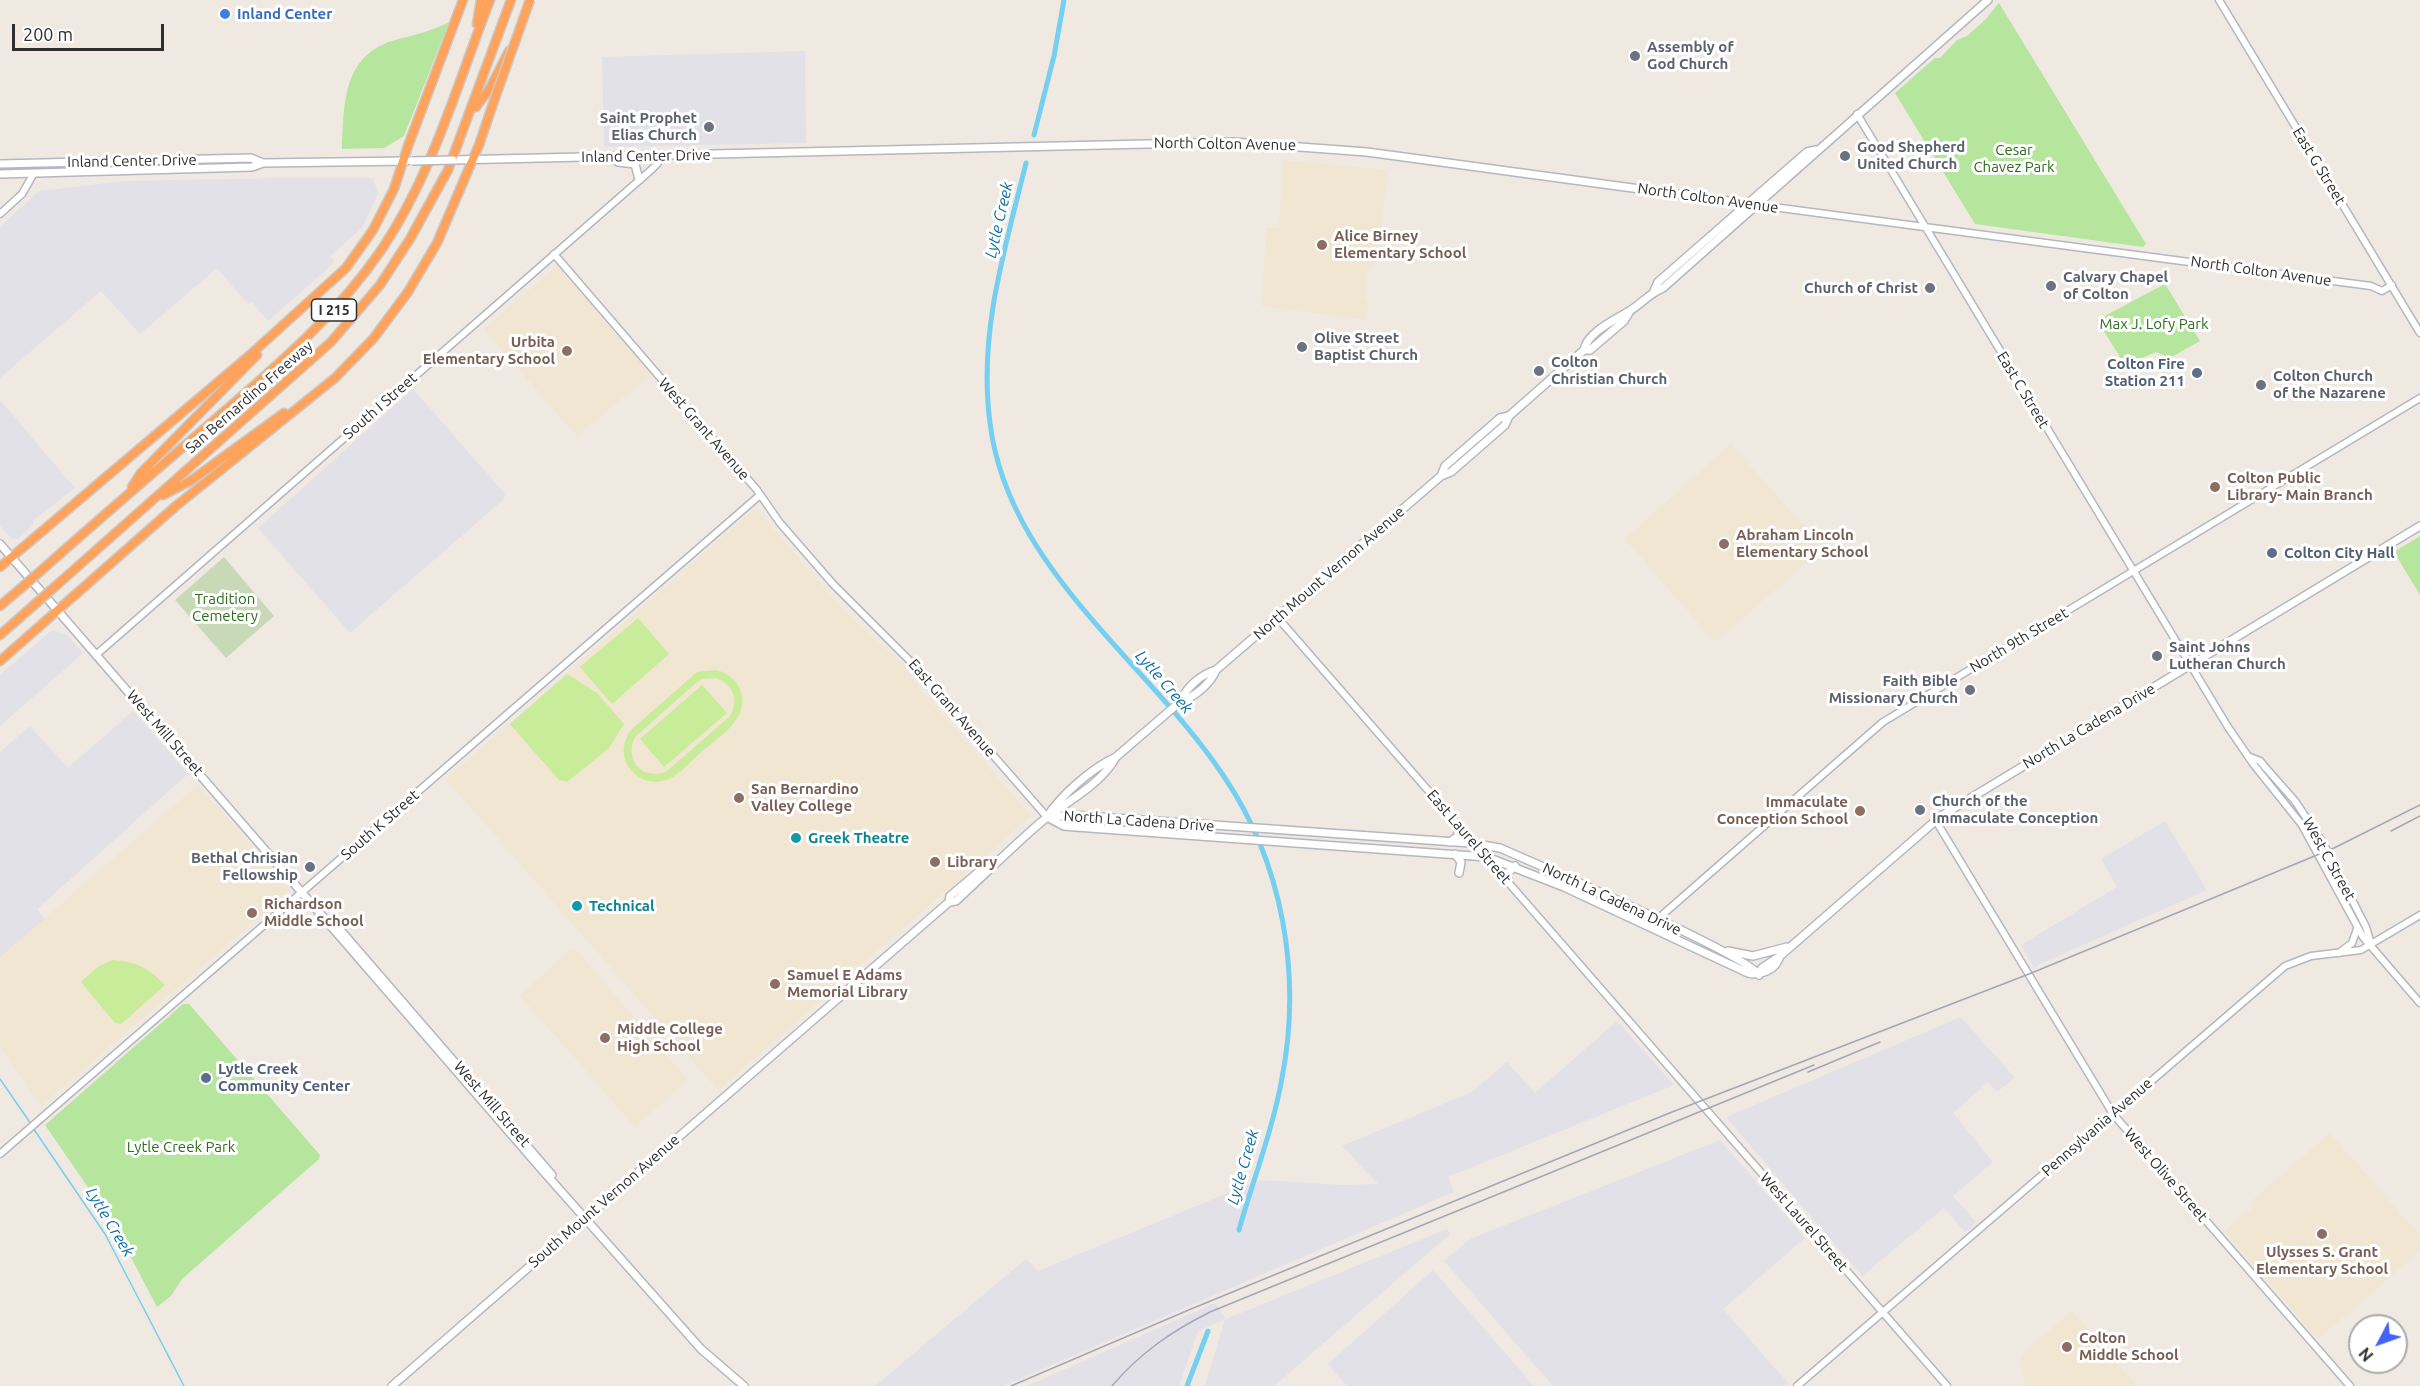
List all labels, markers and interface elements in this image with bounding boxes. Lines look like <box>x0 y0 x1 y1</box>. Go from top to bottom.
place label: Inland Center <box>237 5 332 23</box>
marker: Inland Center <box>218 7 232 21</box>
scale bar <box>15 12 166 50</box>
text: 200 m <box>23 24 73 44</box>
place label: Assembly of God Church <box>1647 38 1734 73</box>
marker: Assembly of God Church <box>1628 49 1642 63</box>
place label: Saint Prophet Elias Church <box>600 109 697 144</box>
marker: Saint Prophet Elias Church <box>702 120 716 134</box>
street label: East G Street <box>2289 124 2349 208</box>
street label: North Colton Avenue <box>1154 134 1296 154</box>
place label: Good Shepherd United Church <box>1857 138 1965 173</box>
park label: Cesar Chavez Park <box>1973 141 2055 176</box>
street label: Inland Center Drive <box>581 146 711 166</box>
marker: Good Shepherd United Church <box>1838 149 1852 163</box>
street label: Inland Center Drive <box>67 151 197 171</box>
street label: North Colton Avenue <box>1636 179 1780 217</box>
water label: Lytle Creek <box>981 180 1017 260</box>
place label: Alice Birney Elementary School <box>1334 227 1466 262</box>
marker: Alice Birney Elementary School <box>1315 238 1329 252</box>
street label: North Colton Avenue <box>2189 252 2333 290</box>
place label: Calvary Chapel of Colton <box>2063 268 2168 303</box>
place label: Church of Christ <box>1804 279 1918 297</box>
marker: Calvary Chapel of Colton <box>2044 279 2058 293</box>
marker: Church of Christ <box>1923 281 1937 295</box>
road number: I 215 <box>312 299 356 321</box>
park label: Max J. Lofy Park <box>2099 315 2209 333</box>
place label: Olive Street Baptist Church <box>1314 329 1418 364</box>
place label: Urbita Elementary School <box>423 333 555 368</box>
street label: San Bernardino Freeway <box>182 337 316 457</box>
marker: Olive Street Baptist Church <box>1295 340 1309 354</box>
marker: Urbita Elementary School <box>560 344 574 358</box>
street label: East C Street <box>1993 348 2053 432</box>
place label: Colton Christian Church <box>1551 353 1667 388</box>
place label: Colton Fire Station 211 <box>2105 355 2185 390</box>
marker: Colton Christian Church <box>1532 364 1546 378</box>
marker: Colton Fire Station 211 <box>2190 366 2204 380</box>
place label: Colton Church of the Nazarene <box>2273 367 2386 402</box>
street label: South I Street <box>339 369 421 443</box>
street label: West Grant Avenue <box>655 374 753 484</box>
marker: Colton Church of the Nazarene <box>2254 378 2268 392</box>
place label: Colton Public Library- Main Branch <box>2227 469 2373 504</box>
marker: Colton Public Library- Main Branch <box>2208 480 2222 494</box>
street label: North Mount Vernon Avenue <box>1250 503 1408 643</box>
place label: Abraham Lincoln Elementary School <box>1736 526 1868 561</box>
marker: Abraham Lincoln Elementary School <box>1717 537 1731 551</box>
place label: Colton City Hall <box>2284 544 2395 562</box>
marker: Colton City Hall <box>2265 546 2279 560</box>
park label: Tradition Cemetery <box>192 590 258 625</box>
street label: North 9th Street <box>1967 604 2071 676</box>
place label: Saint Johns Lutheran Church <box>2169 638 2286 673</box>
water label: Lytle Creek <box>1131 646 1197 718</box>
marker: Saint Johns Lutheran Church <box>2150 649 2164 663</box>
street label: East Grant Avenue <box>905 655 999 761</box>
place label: Faith Bible Missionary Church <box>1829 672 1958 707</box>
street label: North La Cadena Drive <box>2020 679 2158 773</box>
marker: Faith Bible Missionary Church <box>1963 683 1977 697</box>
street label: West Mill Street <box>123 686 207 780</box>
place label: San Bernardino Valley College <box>751 780 859 815</box>
street label: South K Street <box>337 786 423 864</box>
street label: East Laurel Street <box>1423 786 1515 888</box>
marker: San Bernardino Valley College <box>732 791 746 805</box>
place label: Church of the Immaculate Conception <box>1932 792 2098 827</box>
place label: Immaculate Conception School <box>1717 793 1848 828</box>
marker: Church of the Immaculate Conception <box>1913 803 1927 817</box>
marker: Immaculate Conception School <box>1853 804 1867 818</box>
street label: North La Cadena Drive <box>1063 807 1215 835</box>
street label: West C Street <box>2299 814 2359 904</box>
place label: Greek Theatre <box>808 829 909 847</box>
marker: Greek Theatre <box>789 831 803 845</box>
place label: Bethal Chrisian Fellowship <box>191 849 298 884</box>
place label: Library <box>947 853 997 871</box>
marker: Library <box>928 855 942 869</box>
street label: North La Cadena Drive <box>1540 859 1684 939</box>
marker: Bethal Chrisian Fellowship <box>303 860 317 874</box>
place label: Richardson Middle School <box>264 895 363 930</box>
place label: Technical <box>589 897 654 915</box>
marker: Technical <box>570 899 584 913</box>
marker: Richardson Middle School <box>245 906 259 920</box>
place label: Samuel E Adams Memorial Library <box>787 966 908 1001</box>
marker: Samuel E Adams Memorial Library <box>768 977 782 991</box>
place label: Middle College High School <box>617 1020 723 1055</box>
marker: Middle College High School <box>598 1031 612 1045</box>
street label: West Mill Street <box>450 1057 534 1151</box>
place label: Lytle Creek Community Center <box>218 1060 350 1095</box>
marker: Lytle Creek Community Center <box>199 1071 213 1085</box>
street label: Pennsylvania Avenue <box>2038 1074 2156 1180</box>
street label: West Olive Street <box>2121 1125 2211 1225</box>
water label: Lytle Creek <box>1223 1127 1263 1207</box>
street label: South Mount Vernon Avenue <box>525 1131 683 1271</box>
park label: Lytle Creek Park <box>127 1138 235 1156</box>
street label: West Laurel Street <box>1756 1169 1852 1275</box>
water label: Lytle Creek <box>82 1184 138 1260</box>
marker: Ulysses S. Grant Elementary School <box>2315 1227 2329 1241</box>
place label: Ulysses S. Grant Elementary School <box>2256 1243 2388 1278</box>
north arrow <box>2348 1314 2408 1374</box>
place label: Colton Middle School <box>2079 1329 2178 1364</box>
marker: Colton Middle School <box>2060 1340 2074 1354</box>
text: N <box>2355 1344 2377 1365</box>

